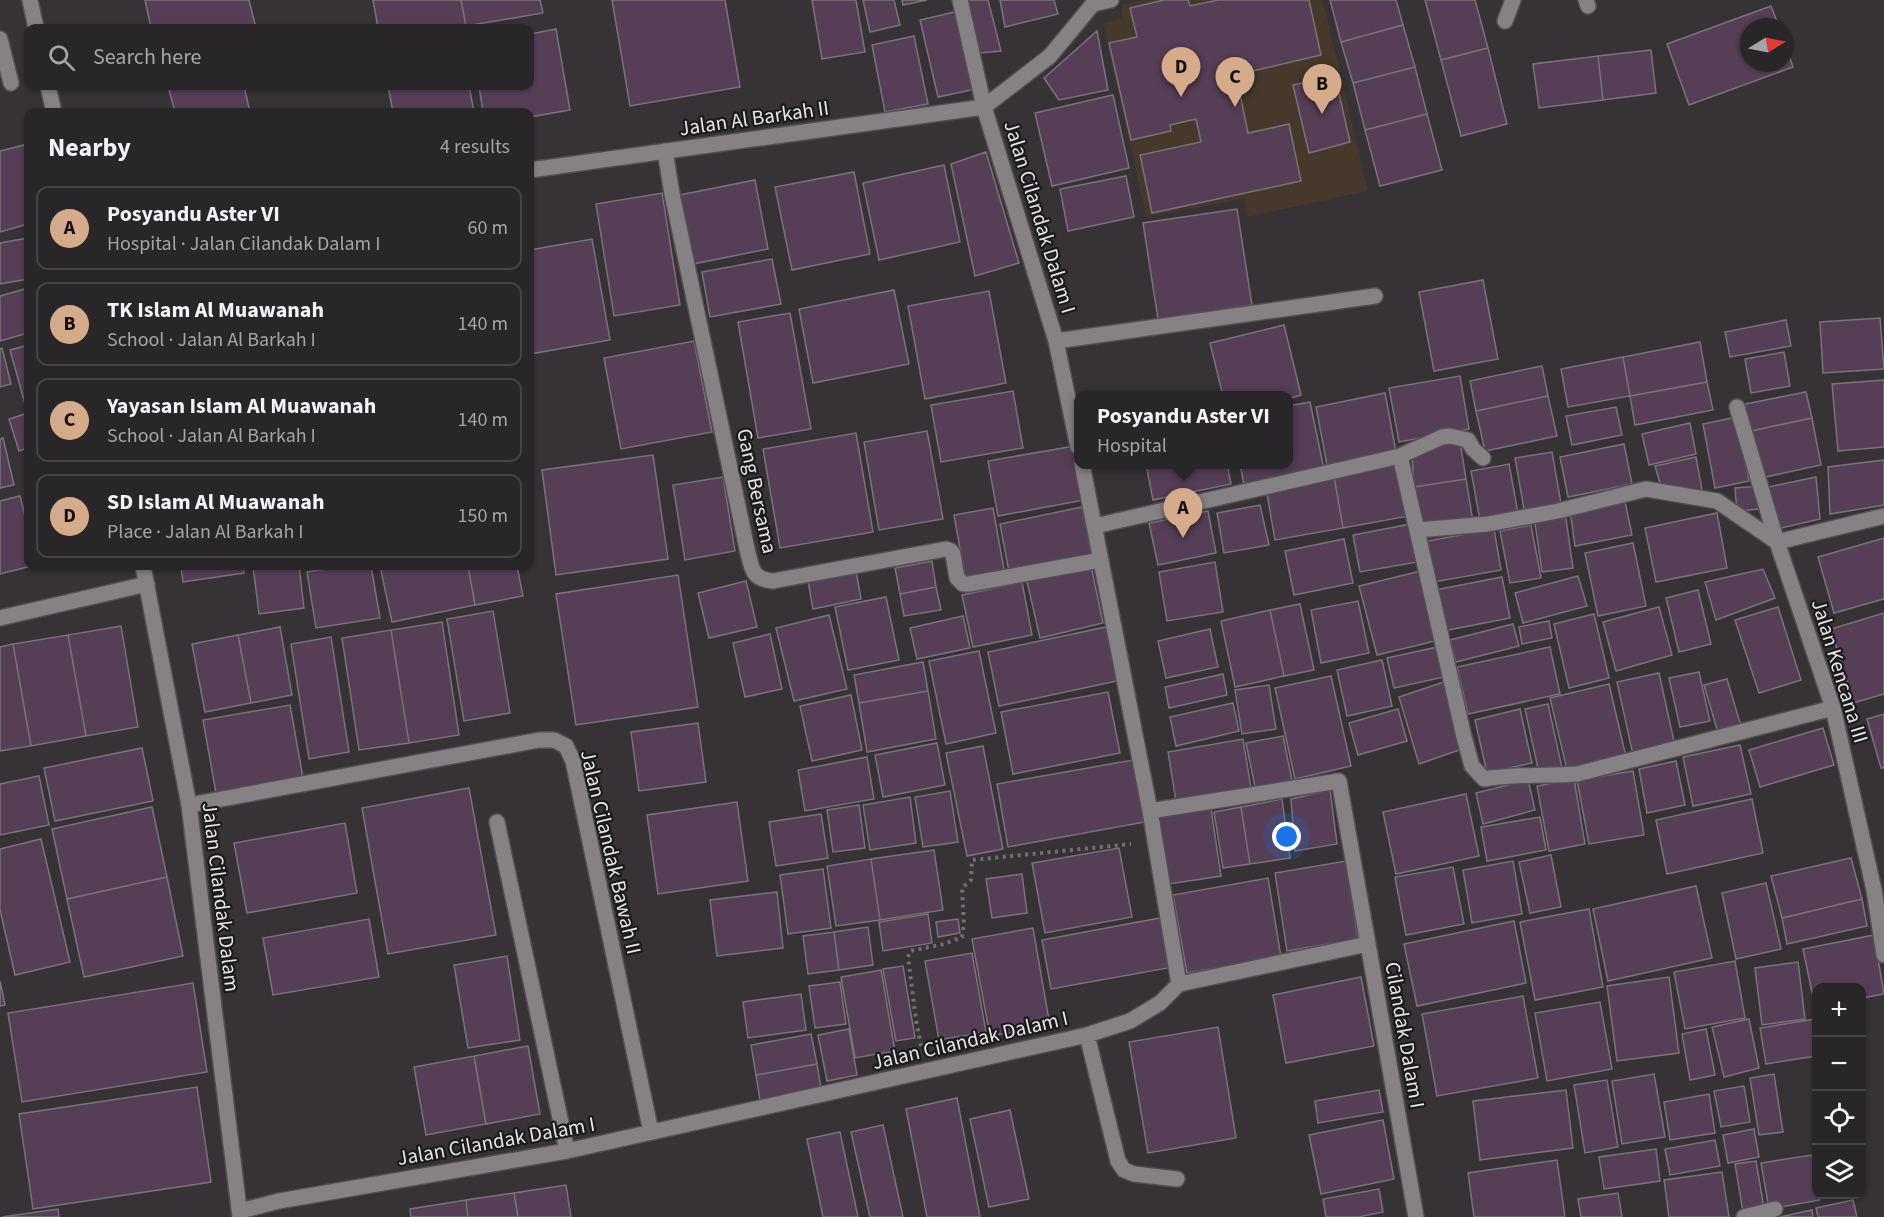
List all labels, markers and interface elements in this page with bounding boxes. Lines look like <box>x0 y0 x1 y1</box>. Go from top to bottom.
north arrow <box>1740 18 1794 72</box>
search box <box>24 24 534 90</box>
icon: search <box>45 41 78 74</box>
text: Search here <box>93 41 201 73</box>
pin: D <box>1162 48 1200 97</box>
pin: C <box>1216 57 1254 107</box>
pin: B <box>1302 64 1342 114</box>
street label: Jalan Al Barkah II <box>677 93 831 143</box>
street label: Jalan Cilandak Dalam I <box>996 117 1084 317</box>
text: Nearby <box>48 129 131 166</box>
text: 4 results <box>440 133 510 161</box>
text: Posyandu Aster VI <box>107 198 280 230</box>
text: A <box>64 214 75 242</box>
text: 60 m <box>468 214 508 242</box>
text: Hospital · Jalan Cilandak Dalam I <box>107 230 380 258</box>
text: TK Islam Al Muawanah <box>107 294 324 326</box>
text: B <box>63 310 76 338</box>
text: 140 m <box>458 310 508 338</box>
text: School · Jalan Al Barkah I <box>107 326 316 354</box>
text: Yayasan Islam Al Muawanah <box>107 390 376 422</box>
popup <box>1074 391 1293 469</box>
text: Posyandu Aster VI <box>1097 400 1270 432</box>
text: C <box>64 406 75 434</box>
text: 140 m <box>458 406 508 434</box>
text: School · Jalan Al Barkah I <box>107 422 316 450</box>
street label: Gang Bersama <box>729 426 785 556</box>
text: Hospital <box>1097 432 1167 460</box>
text: SD Islam Al Muawanah <box>107 486 324 518</box>
pin: A <box>1164 488 1202 538</box>
text: D <box>63 502 76 530</box>
text: 150 m <box>458 502 508 530</box>
text: Place · Jalan Al Barkah I <box>107 518 304 546</box>
street label: Jalan Kencana III <box>1804 595 1876 747</box>
street label: Jalan Cilandak Bawah II <box>573 747 649 957</box>
street label: Jalan Cilandak Dalam <box>195 801 247 993</box>
your location <box>1272 822 1301 851</box>
street label: Cilandak Dalam I <box>1377 960 1433 1110</box>
map controls <box>1812 983 1866 1199</box>
button: + <box>1812 983 1866 1037</box>
street label: Jalan Cilandak Dalam I <box>869 1003 1071 1077</box>
button: − <box>1812 1037 1866 1091</box>
button: locate <box>1812 1091 1866 1145</box>
street label: Jalan Cilandak Dalam I <box>395 1109 597 1173</box>
button: layers <box>1812 1145 1866 1199</box>

